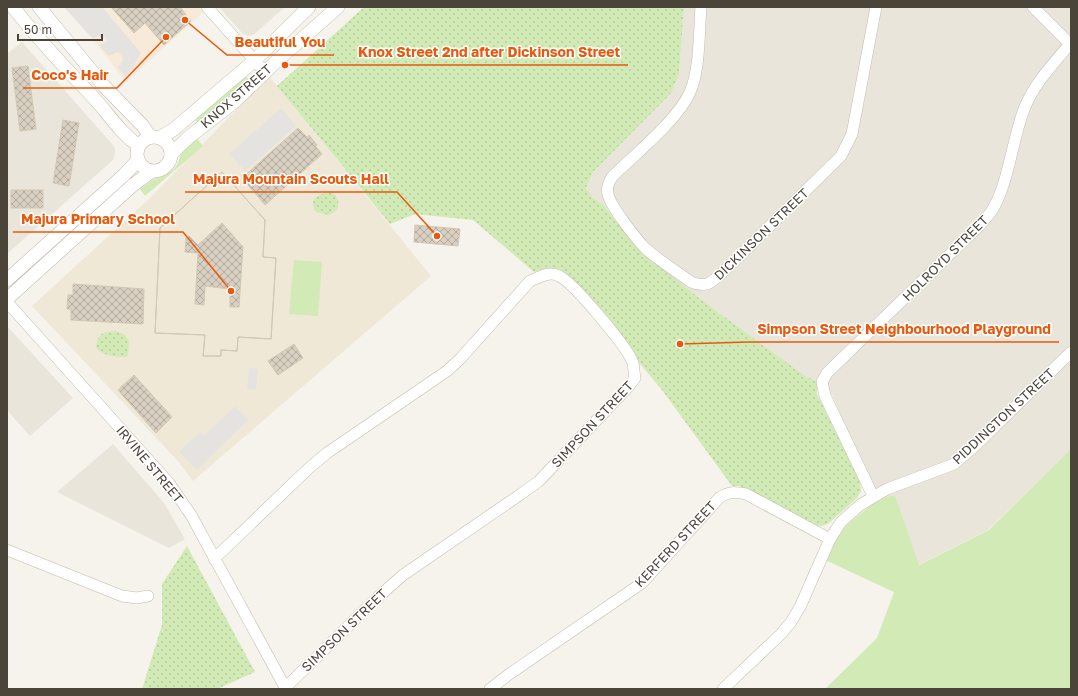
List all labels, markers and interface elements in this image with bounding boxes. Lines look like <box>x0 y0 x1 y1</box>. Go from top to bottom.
scale bar <box>18 16 102 42</box>
text: 50 m <box>24 22 52 37</box>
callout: Beautiful You <box>227 29 334 55</box>
text: Beautiful You <box>235 33 325 50</box>
callout: Knox Street 2nd after Dickinson Street <box>350 39 628 65</box>
text: Knox Street 2nd after Dickinson Street <box>358 43 620 60</box>
street label: KNOX STREET <box>197 61 275 131</box>
callout: Coco's Hair <box>23 62 117 88</box>
text: Coco's Hair <box>31 66 109 83</box>
callout: Majura Mountain Scouts Hall <box>185 166 397 192</box>
text: Majura Mountain Scouts Hall <box>193 170 389 187</box>
street label: DICKINSON STREET <box>710 185 812 283</box>
callout: Majura Primary School <box>13 206 183 232</box>
text: Majura Primary School <box>21 210 175 227</box>
street label: HOLROYD STREET <box>899 212 991 304</box>
callout: Simpson Street Neighbourhood Playground <box>749 316 1059 342</box>
text: Simpson Street Neighbourhood Playground <box>757 320 1051 337</box>
street label: PIDDINGTON STREET <box>949 365 1057 467</box>
street label: SIMPSON STREET <box>548 377 636 471</box>
street label: IRVINE STREET <box>113 422 187 506</box>
street label: KERFERD STREET <box>631 498 719 590</box>
street label: SIMPSON STREET <box>298 585 390 675</box>

